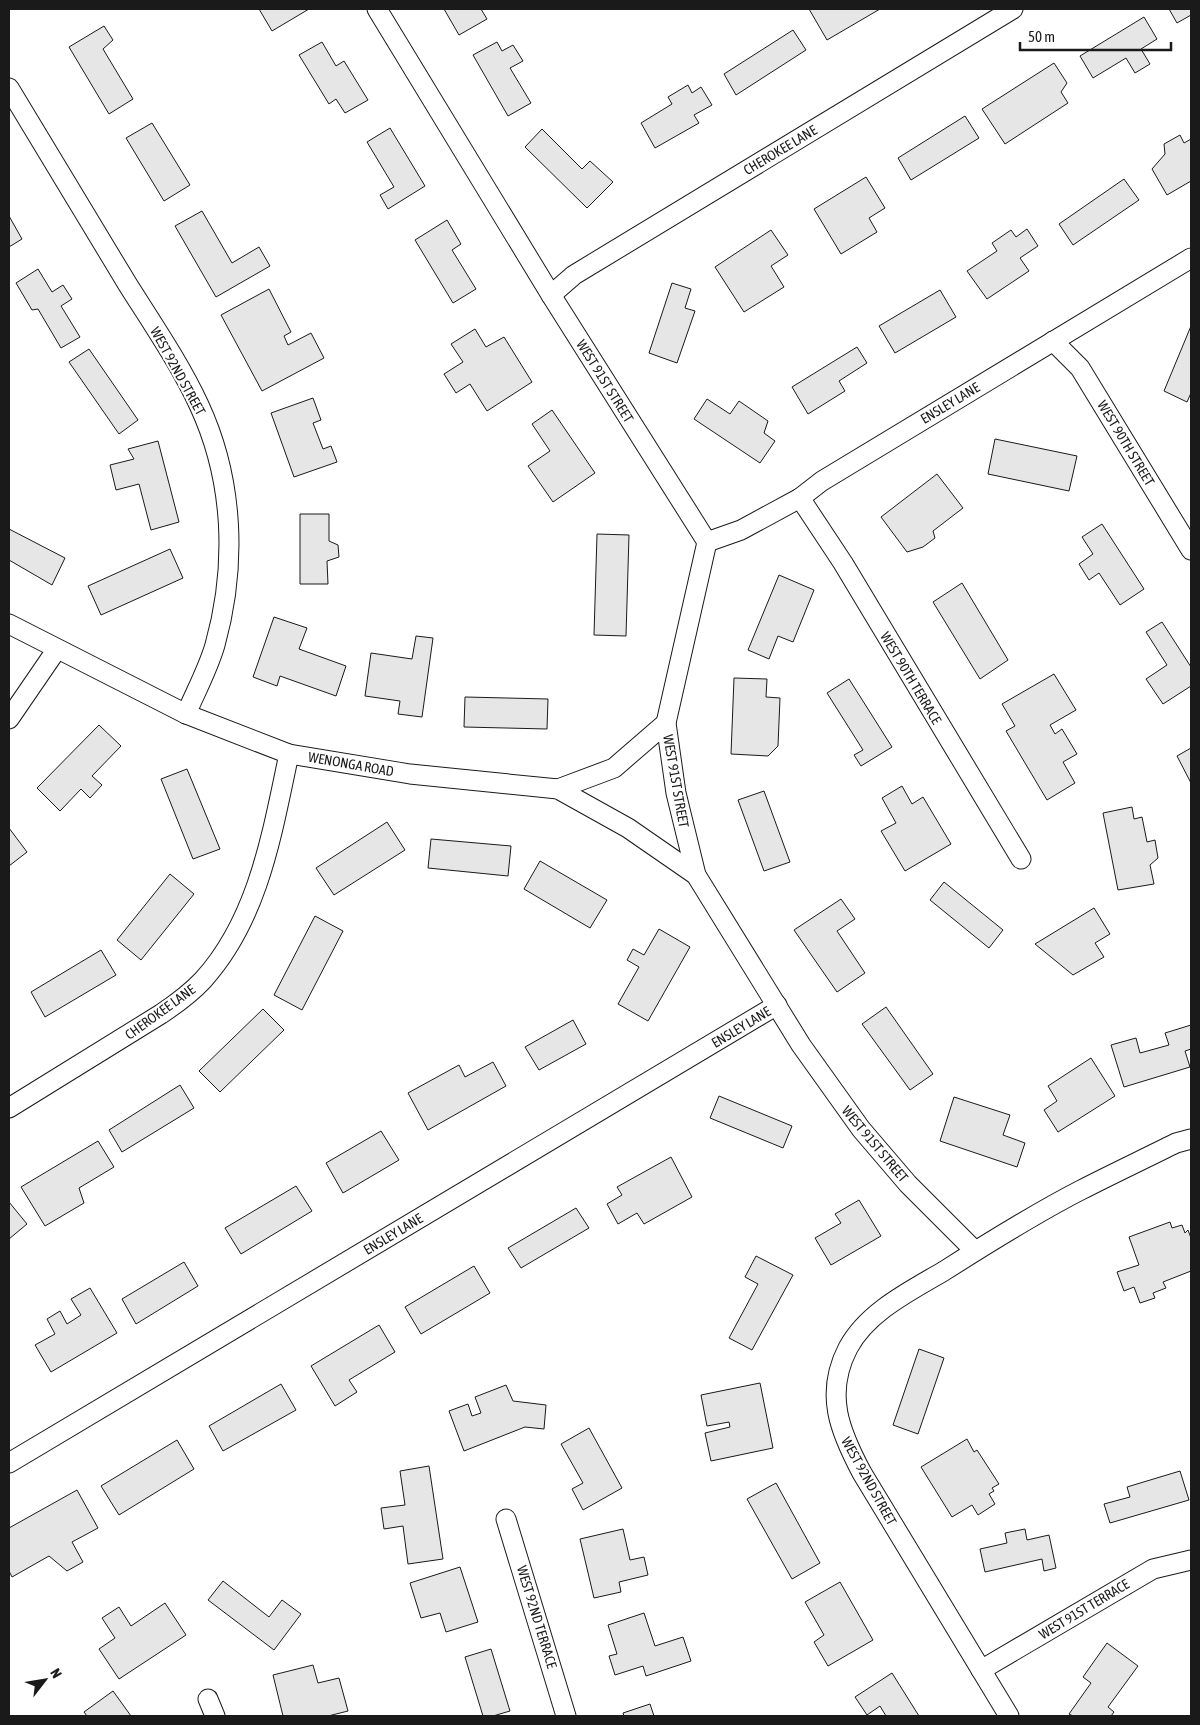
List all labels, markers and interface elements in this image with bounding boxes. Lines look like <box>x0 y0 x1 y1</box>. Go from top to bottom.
scale bar <box>1020 20 1171 52</box>
text: 50 m <box>1028 28 1055 45</box>
street label: CHEROKEE LANE <box>740 122 820 178</box>
street label: WEST 92ND STREET <box>147 324 209 418</box>
street label: WEST 91ST STREET <box>573 337 637 425</box>
street label: ENSLEY LANE <box>918 379 982 427</box>
street label: WEST 90TH STREET <box>1094 398 1158 488</box>
street label: WEST 90TH TERRACE <box>877 629 945 727</box>
street label: WEST 91ST STREET <box>660 733 692 829</box>
street label: WENONGA ROAD <box>307 749 395 779</box>
street label: CHEROKEE LANE <box>122 981 198 1043</box>
street label: ENSLEY LANE <box>709 1003 773 1051</box>
street label: WEST 91ST STREET <box>839 1103 911 1185</box>
street label: ENSLEY LANE <box>361 1210 425 1258</box>
street label: WEST 92ND STREET <box>838 1434 900 1528</box>
street label: WEST 92ND TERRACE <box>514 1564 560 1670</box>
street label: WEST 91ST TERRACE <box>1036 1576 1132 1642</box>
north arrow <box>20 1655 70 1705</box>
text: N <box>47 1666 65 1681</box>

